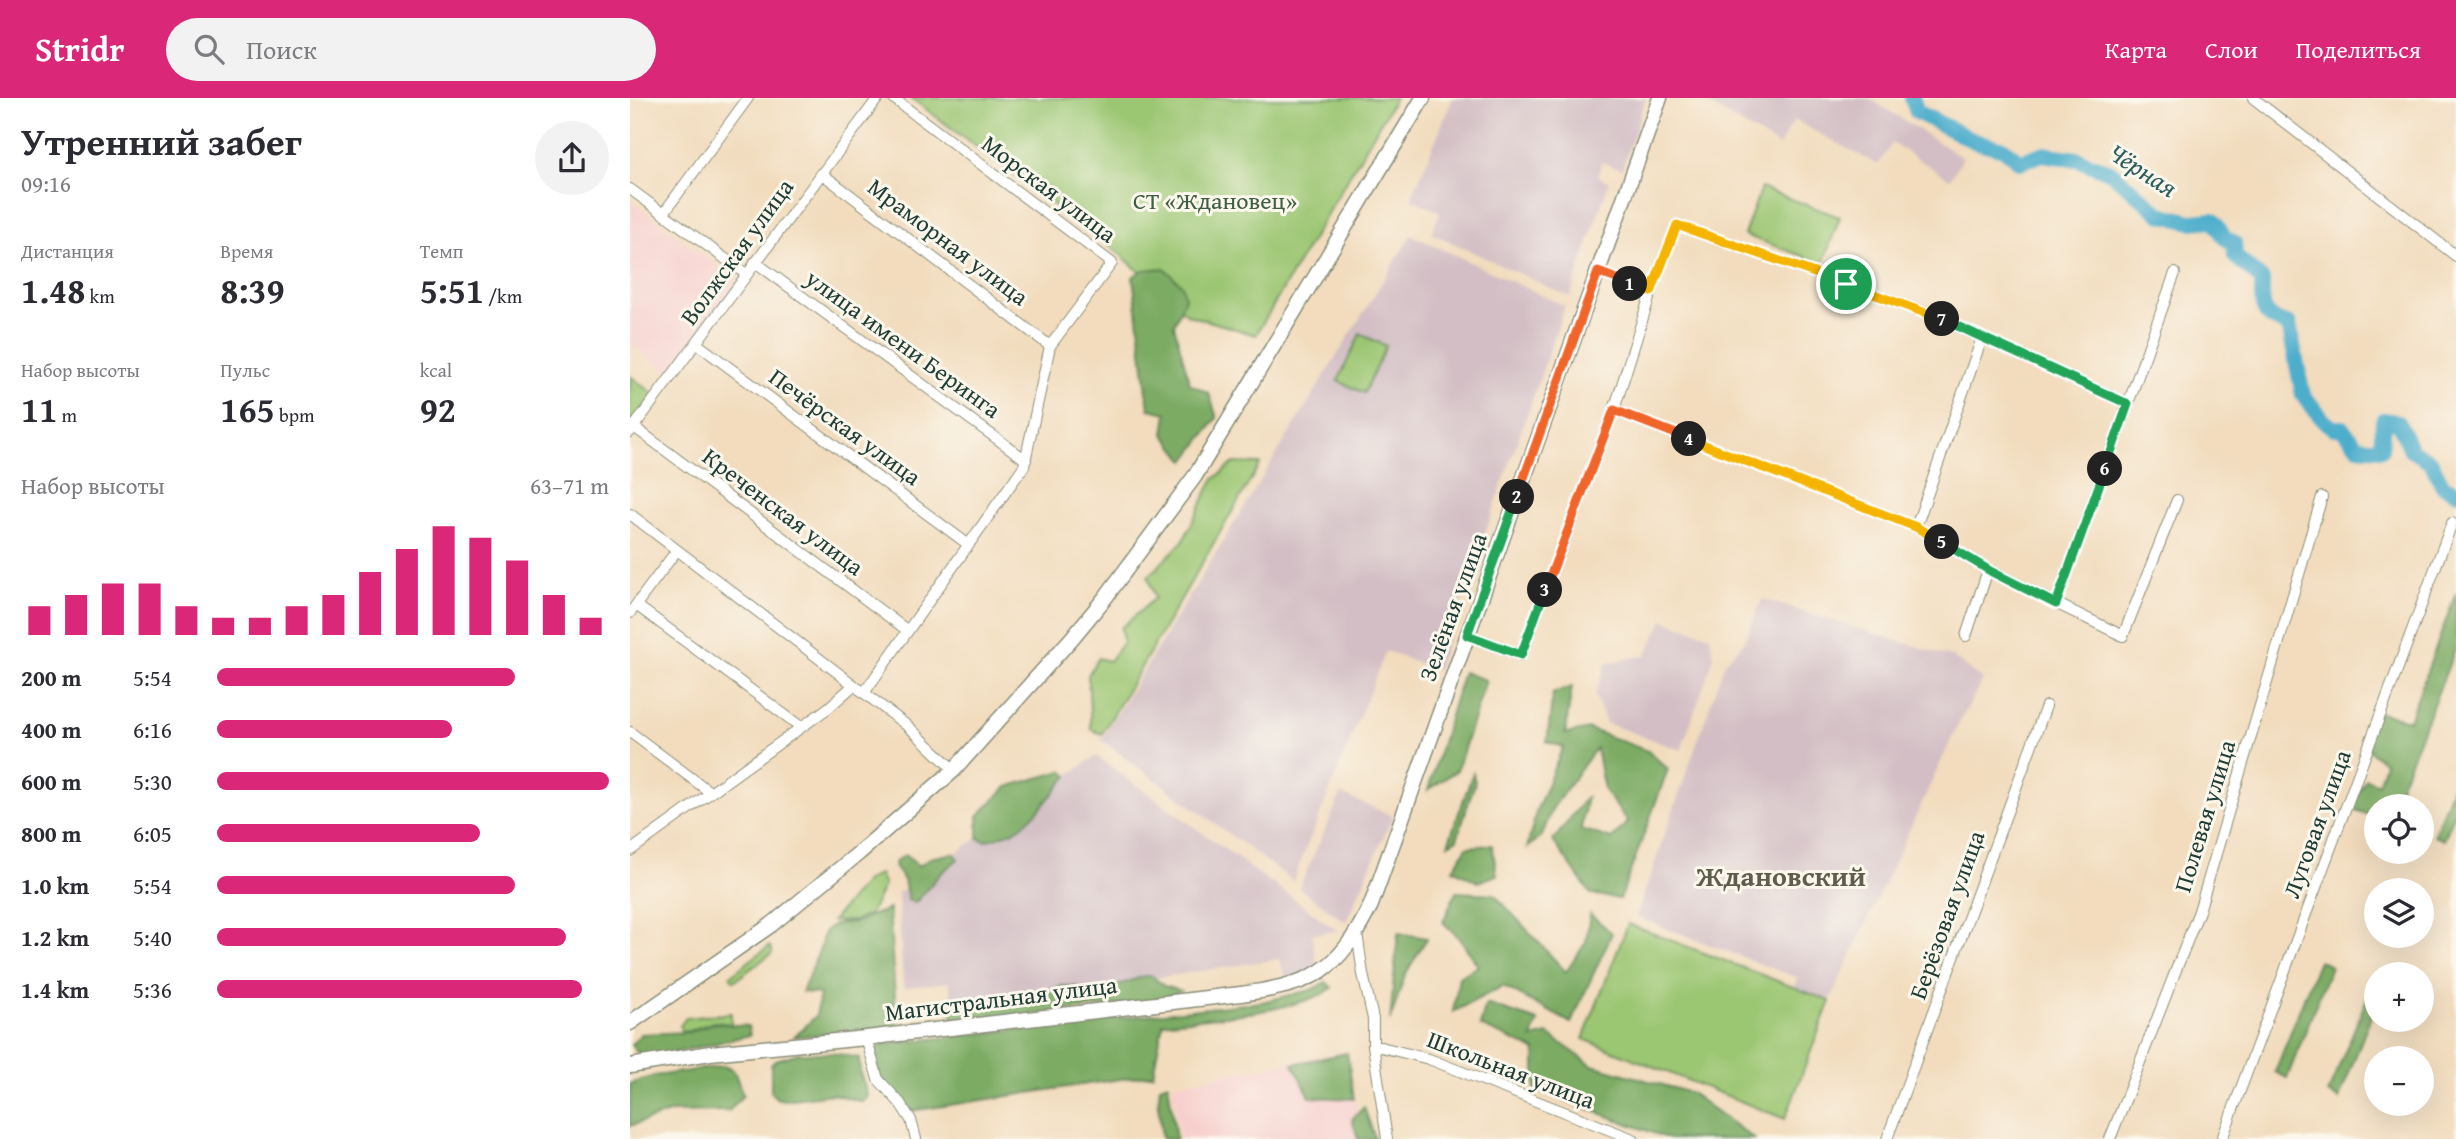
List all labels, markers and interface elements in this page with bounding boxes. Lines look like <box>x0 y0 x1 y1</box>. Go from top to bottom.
search box <box>166 18 656 81</box>
text: Stridr <box>35 25 124 73</box>
icon: search <box>190 30 228 68</box>
text: Поиск <box>246 30 317 69</box>
text: Карта <box>2105 32 2167 67</box>
text: Слои <box>2205 32 2258 67</box>
text: Поделиться <box>2296 32 2421 67</box>
text: Утренний забег <box>21 113 302 169</box>
button: share <box>535 121 609 195</box>
street label: Морская улица <box>975 126 1125 251</box>
water label: Чёрная <box>2101 133 2186 207</box>
text: 09:16 <box>21 167 71 200</box>
street label: Мраморная улица <box>861 170 1036 314</box>
street label: Волжская улица <box>671 171 802 332</box>
park label: СТ «Ждановец» <box>1133 183 1297 218</box>
text: Дистанция <box>21 237 114 265</box>
text: Время <box>220 237 273 265</box>
text: Темп <box>420 237 464 265</box>
pin <box>1816 254 1876 314</box>
street label: улица имени Беринга <box>798 260 1009 427</box>
text: 1.48 <box>21 265 85 316</box>
text: 8:39 <box>220 265 285 316</box>
text: 5:51 <box>420 265 484 316</box>
icon: arrive <box>1827 265 1865 303</box>
pin: 1 <box>1612 266 1648 302</box>
text: 1 <box>1625 269 1634 297</box>
text: km <box>85 282 115 310</box>
text: /km <box>484 282 522 310</box>
pin: 7 <box>1924 302 1960 336</box>
text: 7 <box>1937 304 1946 332</box>
text: Набор высоты <box>21 356 140 384</box>
text: Пульс <box>220 356 270 384</box>
text: kcal <box>420 356 452 384</box>
street label: Печёрская улица <box>762 359 929 494</box>
text: 11 <box>21 384 57 435</box>
text: 165 <box>220 384 275 435</box>
text: 92 <box>420 384 456 435</box>
text: m <box>57 401 77 429</box>
text: bpm <box>275 401 315 429</box>
pin: 4 <box>1672 422 1706 456</box>
text: 4 <box>1684 424 1693 452</box>
street label: Креченская улица <box>695 439 872 584</box>
pin: 6 <box>2088 452 2122 486</box>
text: 6 <box>2100 454 2109 482</box>
text: Набор высоты <box>21 469 165 502</box>
text: 63–71 m <box>530 469 609 502</box>
pin: 2 <box>1500 480 1534 514</box>
text: 2 <box>1512 482 1521 510</box>
pin: 5 <box>1924 524 1960 560</box>
street label: Зелёная улица <box>1409 527 1496 686</box>
text: 5 <box>1937 527 1946 555</box>
pin: 3 <box>1528 573 1562 608</box>
text: 3 <box>1540 575 1549 603</box>
text: 200 m <box>21 661 82 694</box>
text: 5:54 <box>133 661 172 694</box>
text: 400 m <box>21 713 82 746</box>
text: 6:16 <box>133 713 172 746</box>
street label: Полевая улица <box>2165 735 2244 896</box>
street label: Луговая улица <box>2274 744 2360 903</box>
text: 600 m <box>21 765 82 798</box>
text: 5:30 <box>133 765 172 798</box>
map controls <box>2364 794 2434 1116</box>
button: locate <box>2364 794 2434 864</box>
text: 800 m <box>21 817 82 850</box>
text: 6:05 <box>133 817 172 850</box>
street label: Берёзовая улица <box>1900 825 1993 1004</box>
district label: Ждановский <box>1695 855 1866 896</box>
text: 1.0 km <box>21 869 89 902</box>
text: 5:54 <box>133 869 172 902</box>
button: layers <box>2364 878 2434 948</box>
text: 1.2 km <box>21 921 89 954</box>
text: 5:40 <box>133 921 172 954</box>
button: + <box>2364 962 2434 1032</box>
street label: Магистральная улица <box>883 967 1119 1030</box>
text: 1.4 km <box>21 973 89 1006</box>
text: 5:36 <box>133 973 172 1006</box>
street label: Школьная улица <box>1422 1021 1601 1118</box>
button: − <box>2364 1046 2434 1116</box>

